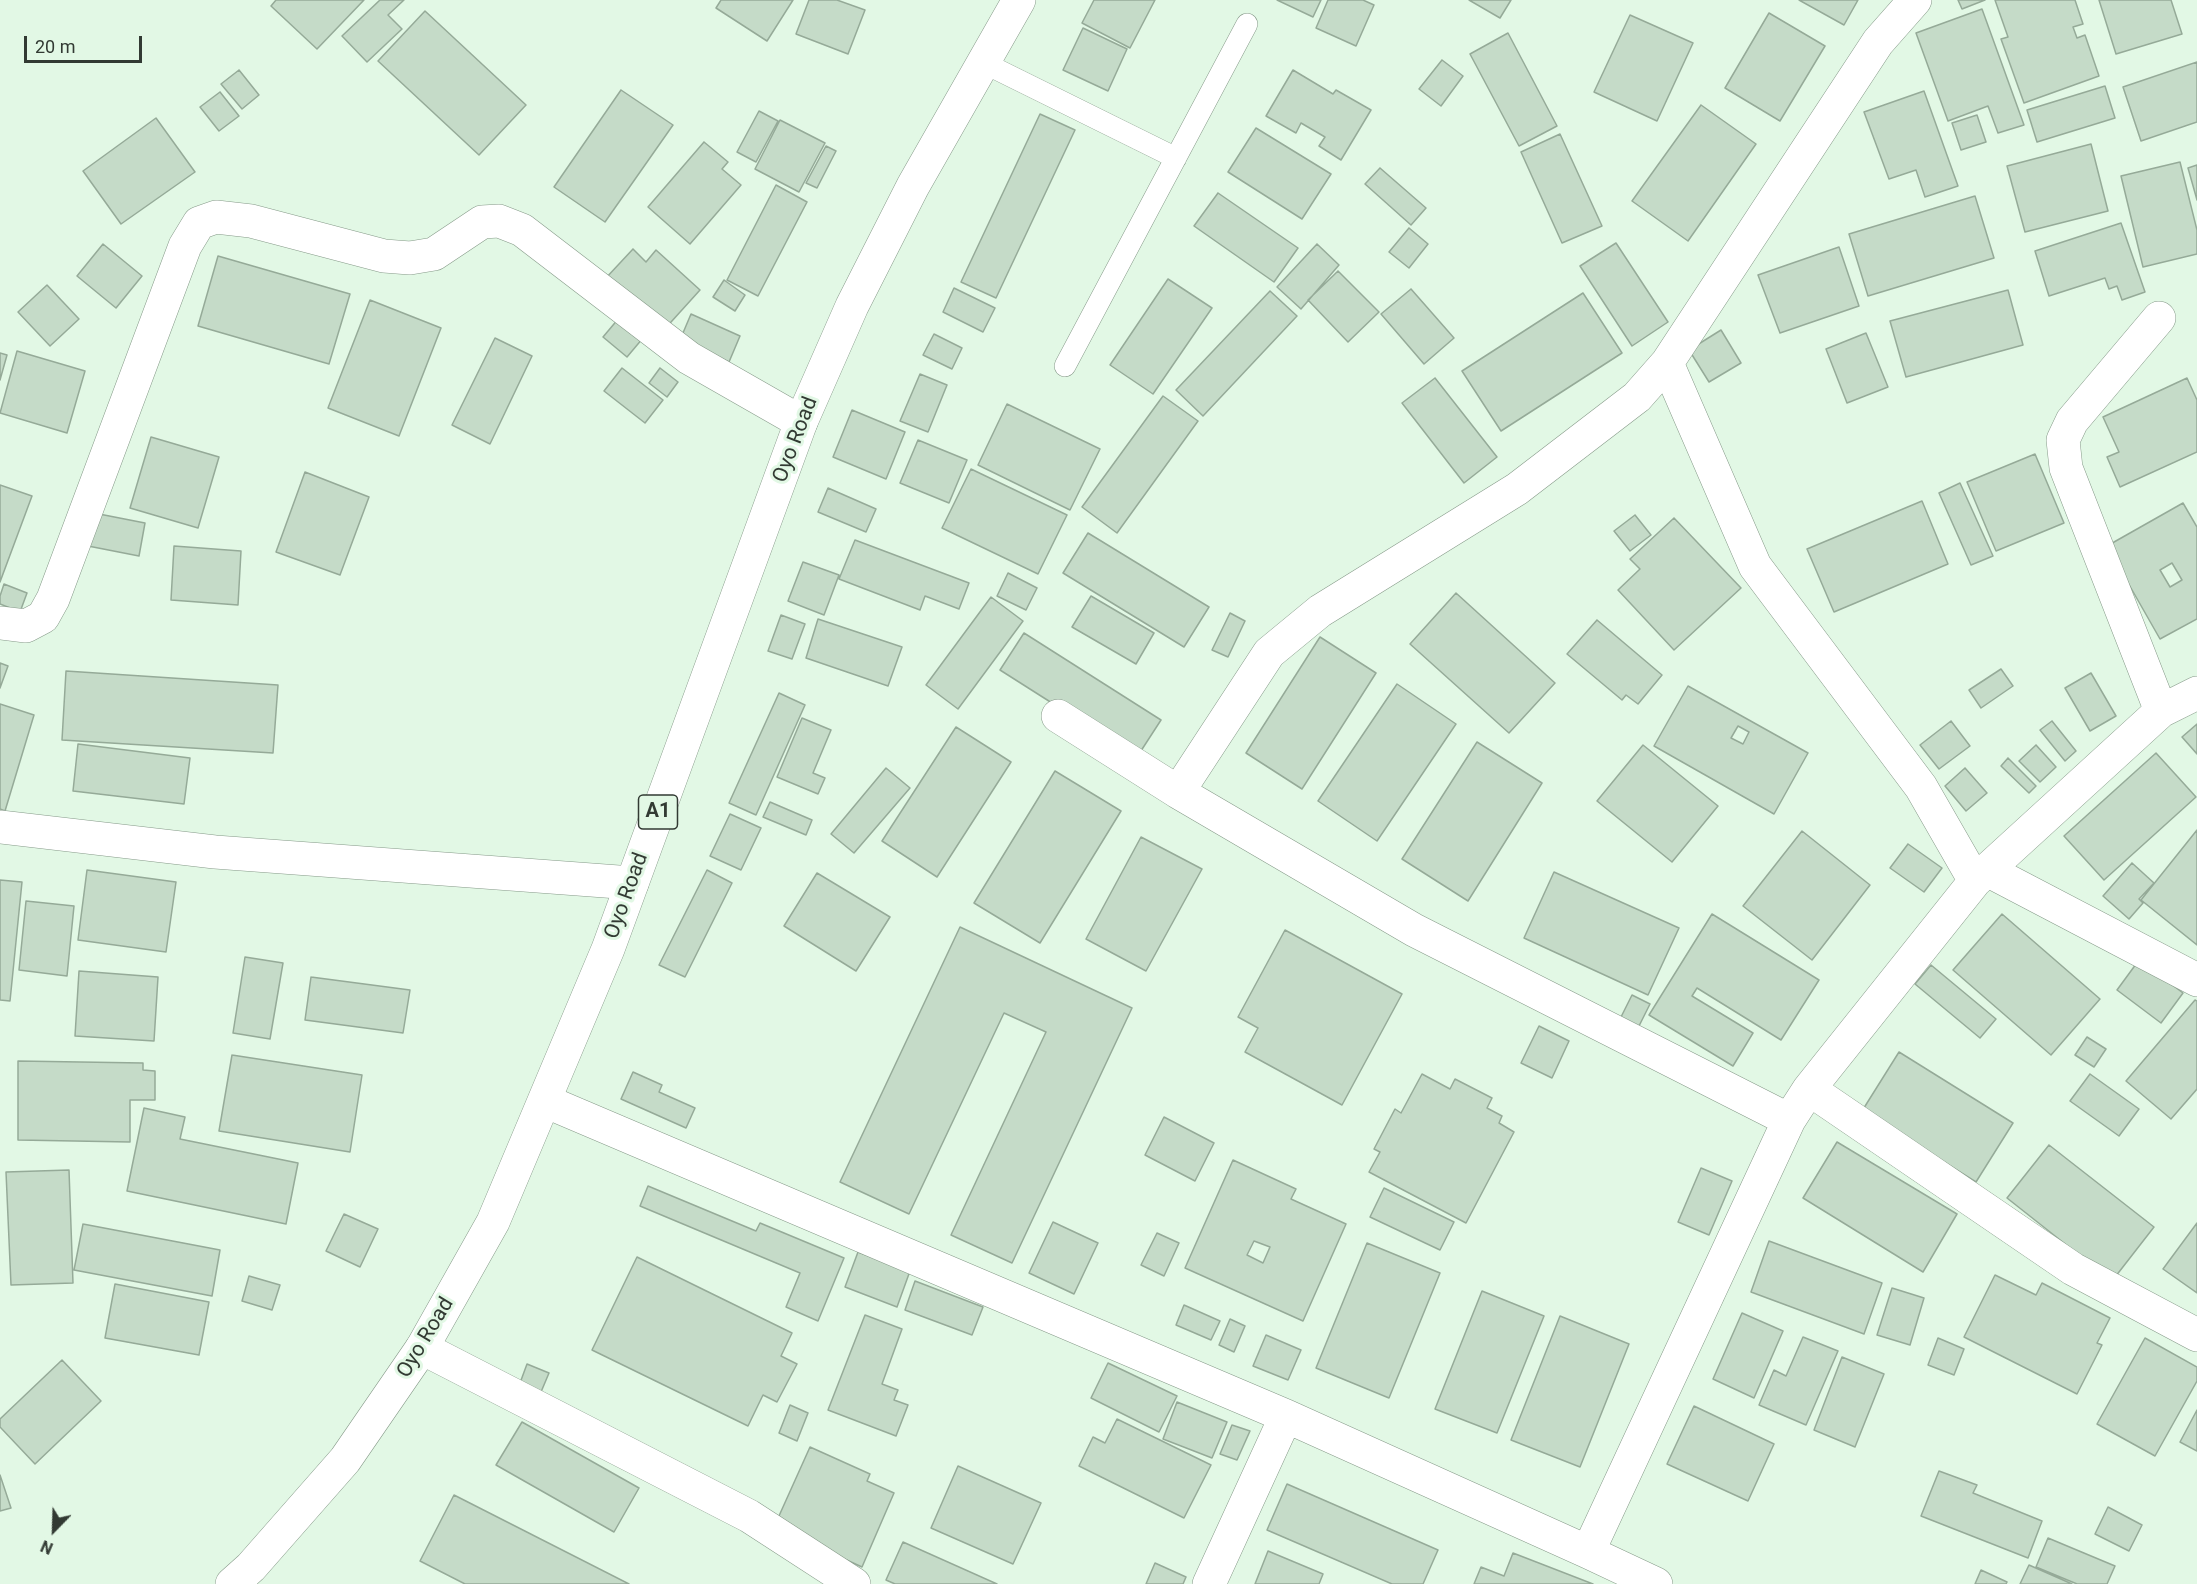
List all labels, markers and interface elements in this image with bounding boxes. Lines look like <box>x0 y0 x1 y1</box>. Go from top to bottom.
scale bar <box>27 24 146 62</box>
text: 20 m <box>35 36 75 57</box>
street label: Oyo Road <box>768 394 824 486</box>
road number: A1 <box>638 795 678 829</box>
street label: Oyo Road <box>600 850 654 942</box>
street label: Oyo Road <box>392 1293 460 1383</box>
north arrow <box>24 1500 84 1560</box>
text: N <box>38 1536 56 1558</box>

